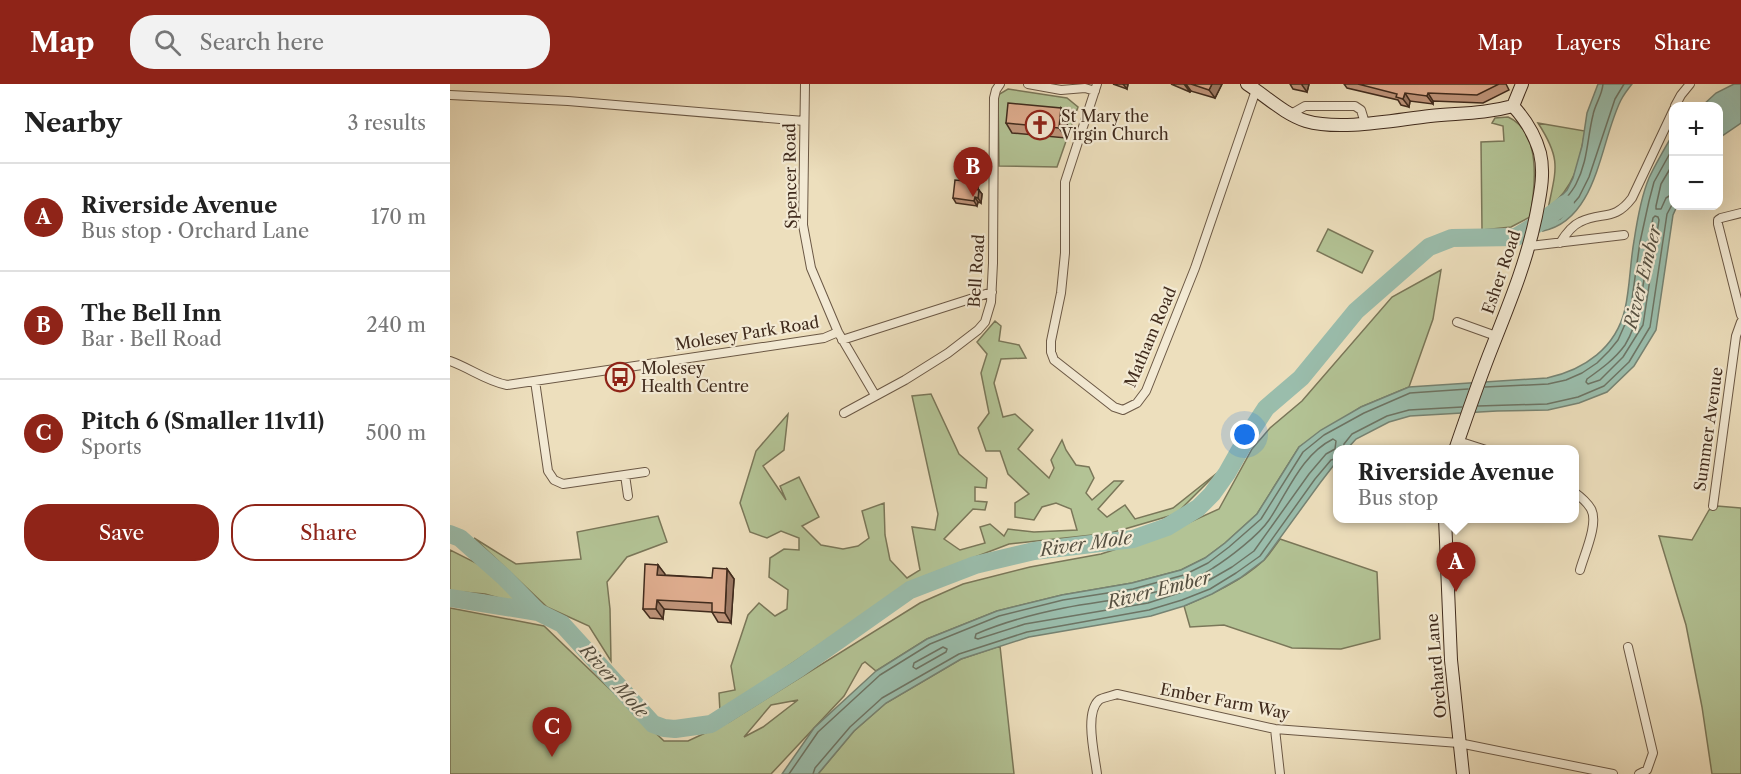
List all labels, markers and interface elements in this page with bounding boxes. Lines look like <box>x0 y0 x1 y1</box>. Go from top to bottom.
search box <box>130 15 550 69</box>
text: Map <box>30 25 94 59</box>
icon: search <box>151 26 184 59</box>
text: Search here <box>199 29 324 56</box>
text: Map <box>1478 30 1523 55</box>
text: Layers <box>1556 30 1621 55</box>
text: Share <box>1654 30 1711 55</box>
map controls <box>1669 102 1723 210</box>
button: + <box>1669 102 1723 156</box>
place label: St Mary the Virgin Church <box>1060 106 1169 144</box>
text: Nearby <box>24 107 122 139</box>
church icon: St Mary the Virgin Church <box>1024 109 1056 141</box>
text: 3 results <box>348 111 426 135</box>
street label: Spencer Road <box>779 123 801 229</box>
pin: B <box>954 147 992 197</box>
button: − <box>1669 156 1723 210</box>
text: Riverside Avenue <box>81 192 277 219</box>
text: A <box>36 205 51 229</box>
text: 170 m <box>371 205 426 229</box>
text: Bus stop · Orchard Lane <box>81 219 309 243</box>
water label: River Ember <box>1619 221 1667 333</box>
street label: Esher Road <box>1477 227 1525 316</box>
street label: Bell Road <box>963 233 989 308</box>
street label: Matham Road <box>1120 283 1180 390</box>
text: The Bell Inn <box>81 300 222 327</box>
street label: Molesey Park Road <box>673 312 821 354</box>
text: B <box>36 313 51 337</box>
text: 240 m <box>366 313 426 337</box>
text: Bar · Bell Road <box>81 327 222 351</box>
place label: Molesey Health Centre <box>641 358 749 396</box>
bus stop icon: Molesey Health Centre <box>604 361 636 393</box>
street label: Summer Avenue <box>1689 366 1727 492</box>
text: Pitch 6 (Smaller 11v11) <box>81 408 324 435</box>
your location <box>1230 420 1259 449</box>
text: C <box>35 421 52 445</box>
text: 500 m <box>366 421 426 445</box>
text: Sports <box>81 435 142 459</box>
popup <box>1333 445 1579 523</box>
text: Riverside Avenue <box>1358 459 1554 486</box>
text: Bus stop <box>1358 486 1438 510</box>
button: Save <box>24 504 219 561</box>
button: Share <box>231 504 426 561</box>
water label: River Mole <box>1037 526 1135 562</box>
pin: A <box>1436 542 1476 592</box>
water label: River Ember <box>1103 566 1215 614</box>
street label: Orchard Lane <box>1421 613 1451 719</box>
water label: River Mole <box>574 638 654 724</box>
street label: Ember Farm Way <box>1158 679 1293 724</box>
pin: C <box>532 708 572 757</box>

